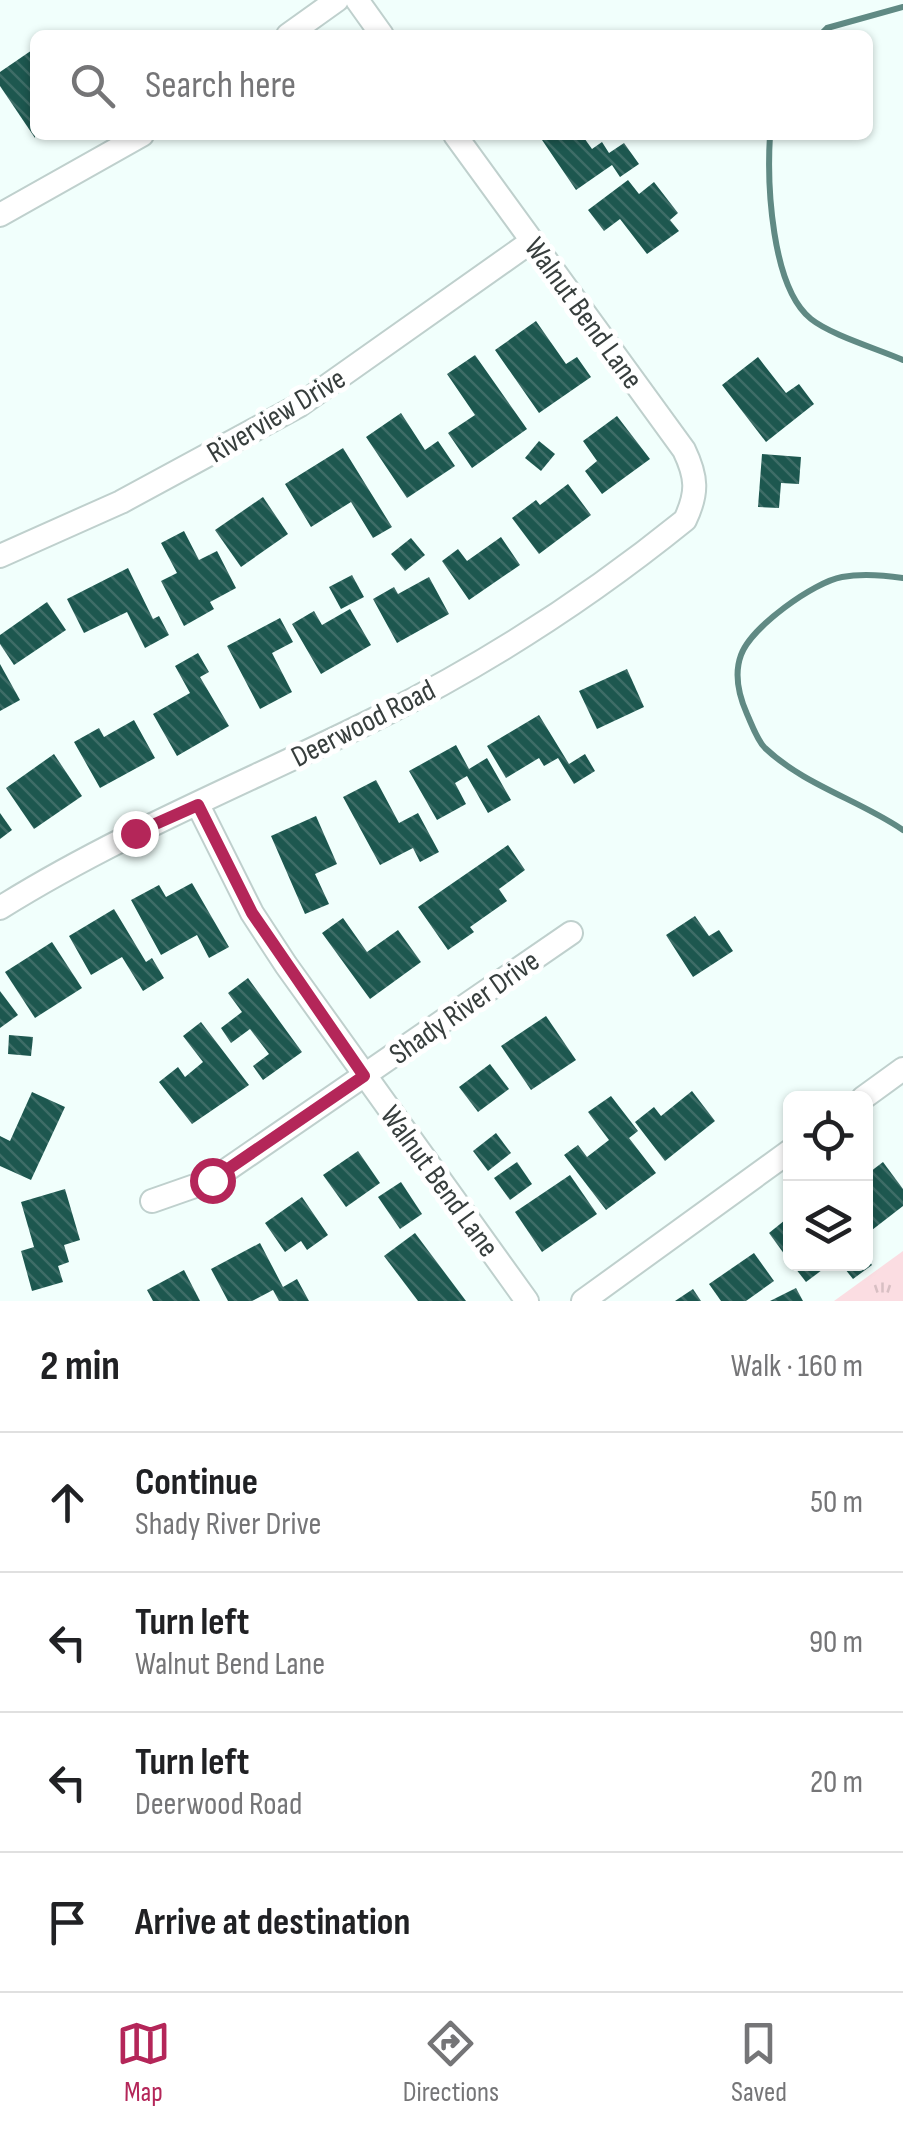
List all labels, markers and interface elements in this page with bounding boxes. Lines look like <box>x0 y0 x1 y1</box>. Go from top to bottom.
search box <box>30 30 873 140</box>
icon: search <box>65 58 120 113</box>
text: Search here <box>145 63 296 108</box>
street label: Walnut Bend Lane <box>516 231 650 396</box>
street label: Riverview Drive <box>201 361 352 471</box>
street label: Deerwood Road <box>285 672 441 776</box>
route end <box>113 811 159 857</box>
street label: Shady River Drive <box>383 943 546 1073</box>
map controls <box>783 1091 873 1271</box>
button: locate <box>783 1091 873 1181</box>
street label: Walnut Bend Lane <box>372 1099 506 1264</box>
route start <box>190 1158 236 1204</box>
button: layers <box>783 1181 873 1271</box>
text: 2 min <box>40 1341 120 1392</box>
text: Walk · 160 m <box>731 1347 863 1386</box>
text: Continue <box>135 1460 258 1505</box>
icon: ahead <box>40 1475 95 1530</box>
text: 50 m <box>810 1483 863 1522</box>
text: Shady River Drive <box>135 1505 321 1544</box>
text: Turn left <box>135 1600 249 1645</box>
icon: left <box>40 1615 95 1670</box>
text: 90 m <box>809 1623 863 1662</box>
text: Walnut Bend Lane <box>135 1645 325 1684</box>
text: Turn left <box>135 1740 249 1785</box>
icon: left <box>40 1755 95 1810</box>
text: 20 m <box>810 1763 863 1802</box>
text: Deerwood Road <box>135 1785 302 1824</box>
icon: arrive <box>40 1895 95 1950</box>
text: Arrive at destination <box>135 1900 410 1945</box>
tab: Map <box>116 2016 171 2109</box>
tab: Directions <box>403 2016 499 2109</box>
tab: Saved <box>731 2016 787 2109</box>

